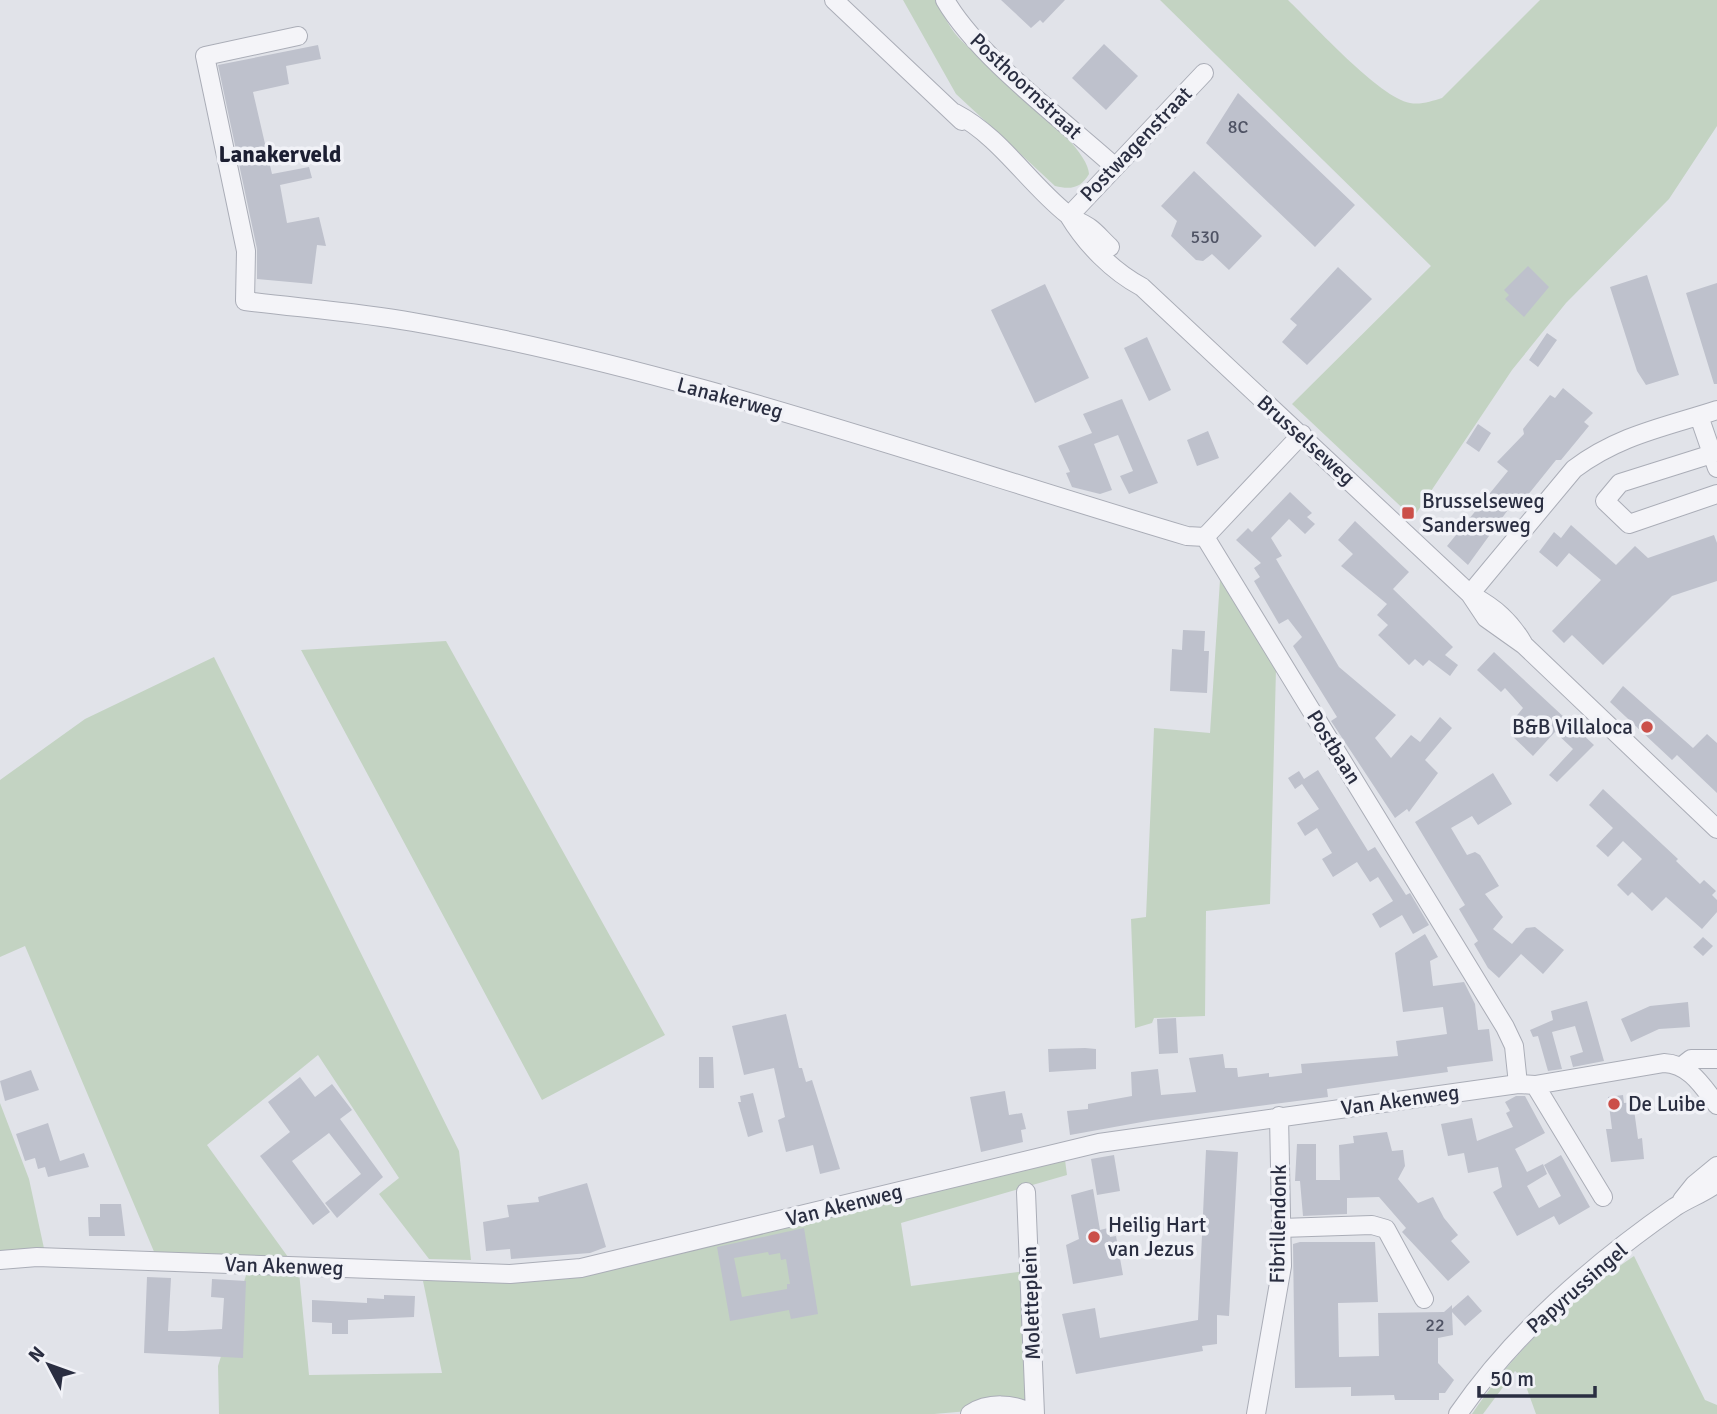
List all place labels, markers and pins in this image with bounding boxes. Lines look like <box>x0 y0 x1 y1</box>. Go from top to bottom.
place label: Brusselseweg Sandersweg <box>1422 488 1545 538</box>
marker: Brusselseweg Sandersweg <box>1400 505 1416 521</box>
place label: B&B Villaloca <box>1512 714 1633 740</box>
marker: B&B Villaloca <box>1639 719 1655 735</box>
place label: De Luibe <box>1628 1091 1706 1117</box>
marker: De Luibe <box>1606 1096 1622 1112</box>
place label: Heilig Hart van Jezus <box>1108 1212 1206 1262</box>
marker: Heilig Hart van Jezus <box>1086 1229 1102 1245</box>

